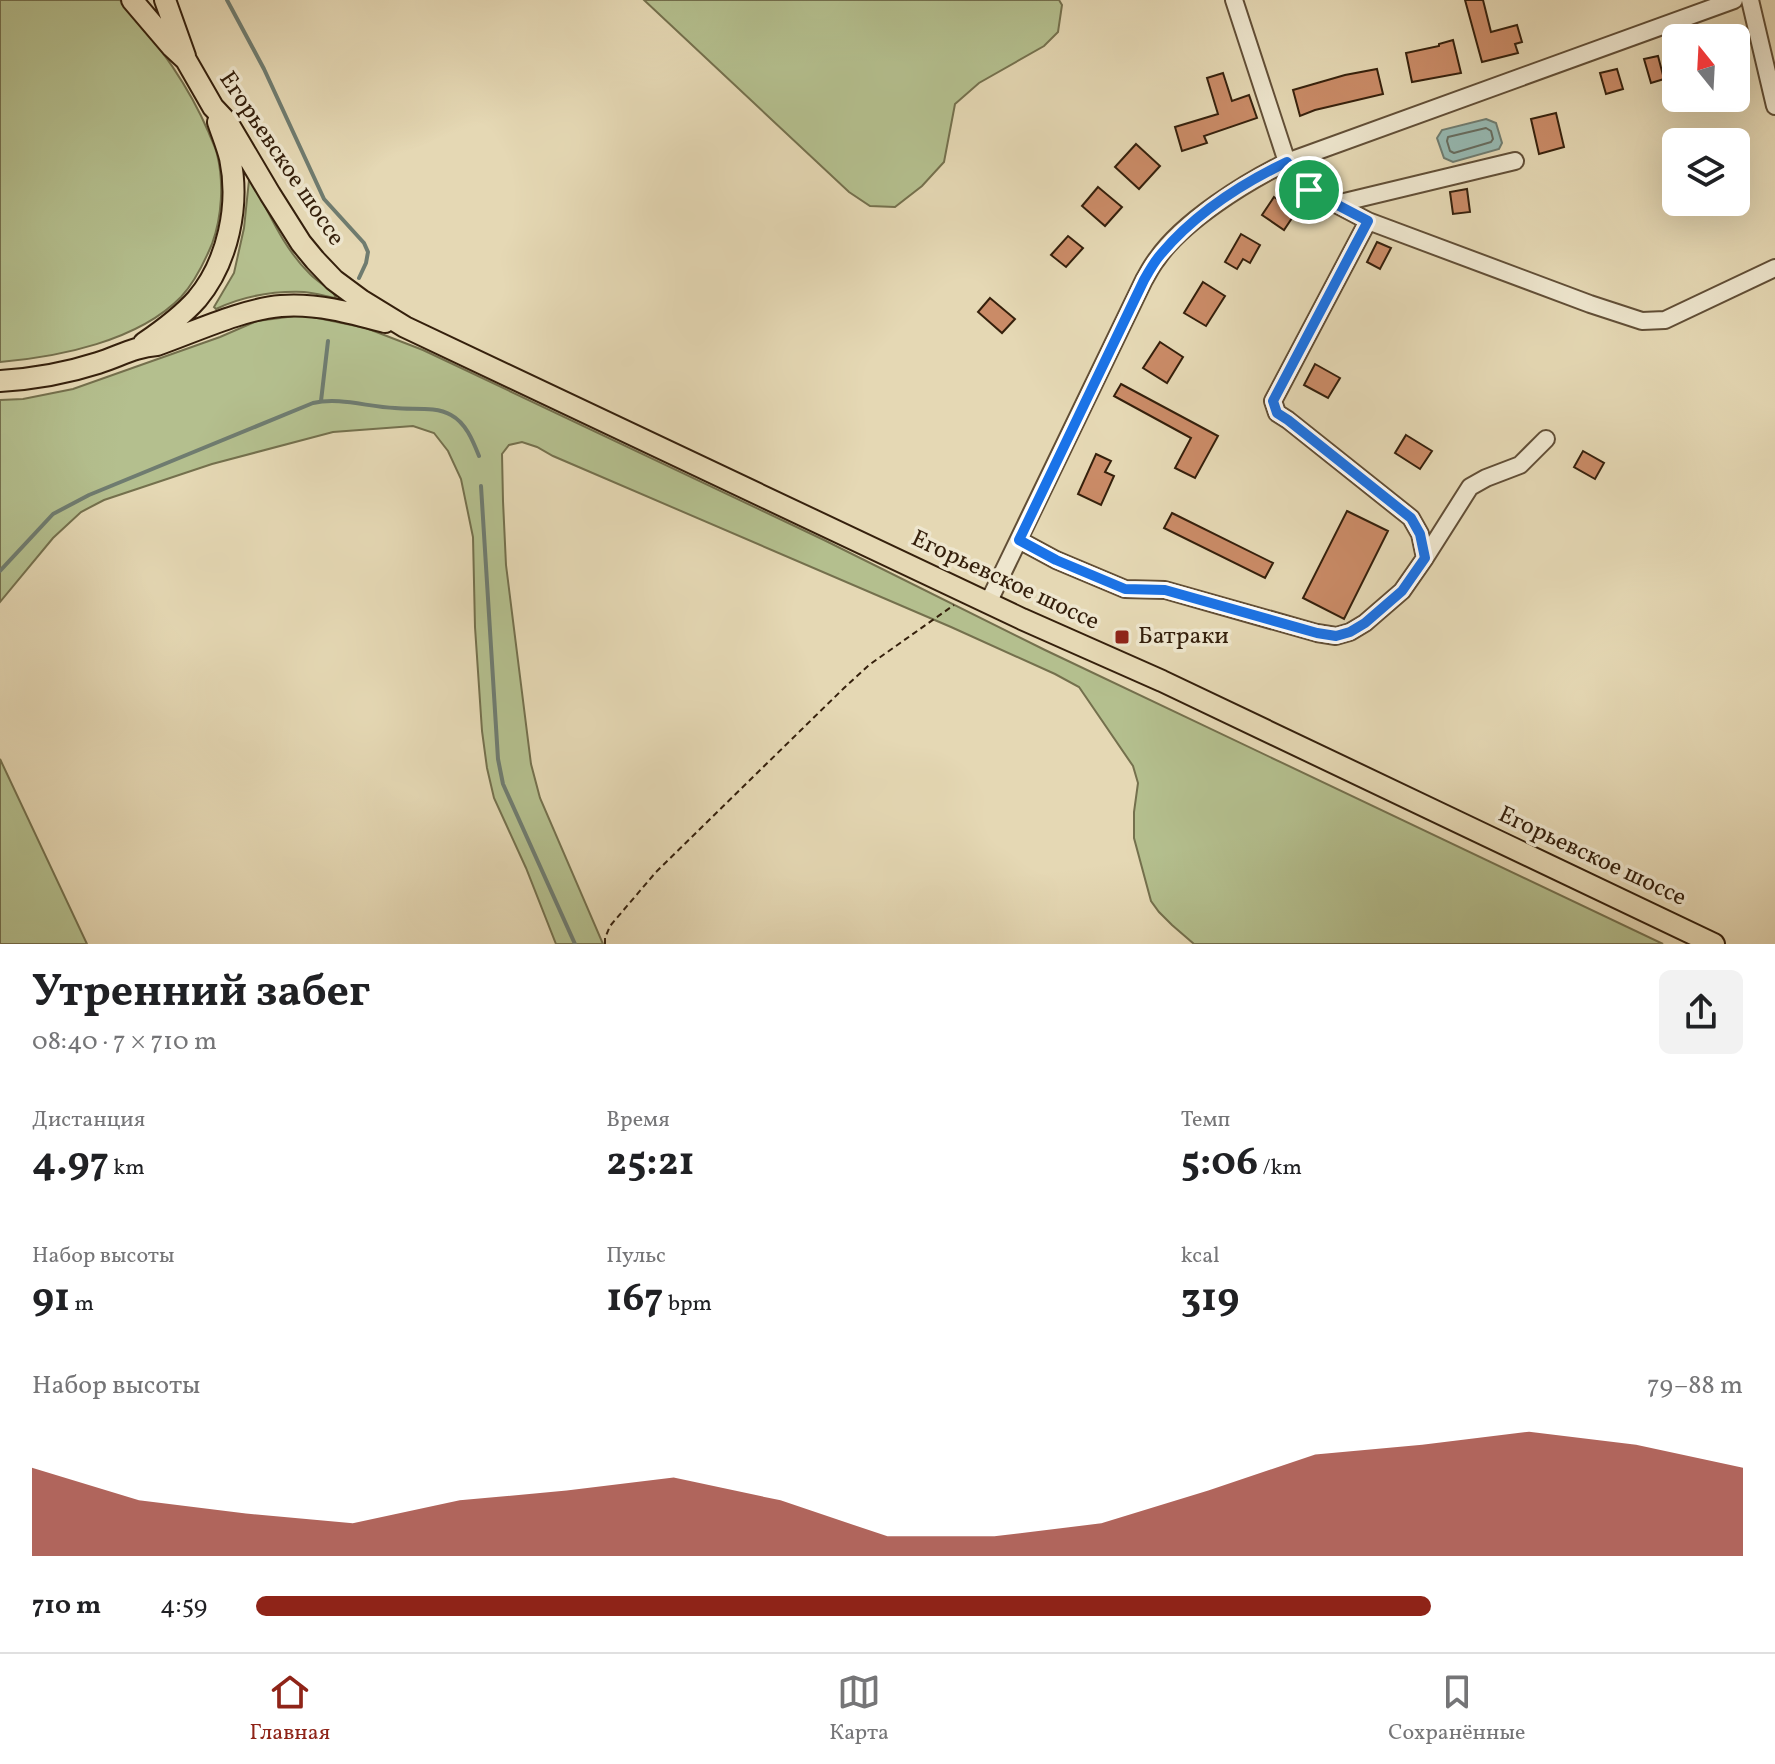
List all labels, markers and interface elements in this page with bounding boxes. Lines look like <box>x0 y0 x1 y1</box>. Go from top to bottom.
north arrow <box>1662 24 1750 112</box>
map controls <box>1662 24 1750 216</box>
street label: Егорьевское шоссе <box>210 65 352 253</box>
button: layers <box>1662 128 1750 216</box>
pin <box>1275 156 1343 224</box>
icon: arrive <box>1287 168 1331 212</box>
street label: Егорьевское шоссе <box>905 522 1105 640</box>
place label: Батраки <box>1138 620 1229 654</box>
marker: Батраки <box>1113 628 1131 646</box>
street label: Егорьевское шоссе <box>1492 798 1692 916</box>
text: Утренний забег <box>32 963 370 1024</box>
button: share <box>1659 970 1743 1054</box>
text: 08:40 · 7 × 710 m <box>32 1024 217 1060</box>
text: Дистанция <box>32 1105 145 1136</box>
text: Время <box>606 1105 670 1136</box>
text: Темп <box>1181 1105 1230 1136</box>
text: 4.97 <box>32 1136 109 1192</box>
text: 25:21 <box>606 1136 695 1192</box>
text: 5:06 <box>1181 1136 1258 1192</box>
text: km <box>109 1153 145 1184</box>
text: /km <box>1258 1153 1302 1184</box>
text: Набор высоты <box>32 1241 175 1272</box>
text: Пульс <box>606 1241 666 1272</box>
text: kcal <box>1181 1241 1220 1272</box>
text: 91 <box>32 1272 70 1328</box>
text: 167 <box>606 1272 664 1328</box>
text: 319 <box>1181 1272 1239 1328</box>
text: m <box>70 1289 94 1320</box>
text: bpm <box>664 1289 712 1320</box>
text: Набор высоты <box>32 1368 200 1404</box>
text: 79–88 m <box>1647 1368 1743 1404</box>
text: 710 m <box>32 1588 101 1624</box>
text: 4:59 <box>160 1588 207 1624</box>
tab: Главная <box>250 1670 330 1749</box>
tab: Карта <box>829 1670 889 1749</box>
tab: Сохранённые <box>1388 1670 1525 1749</box>

